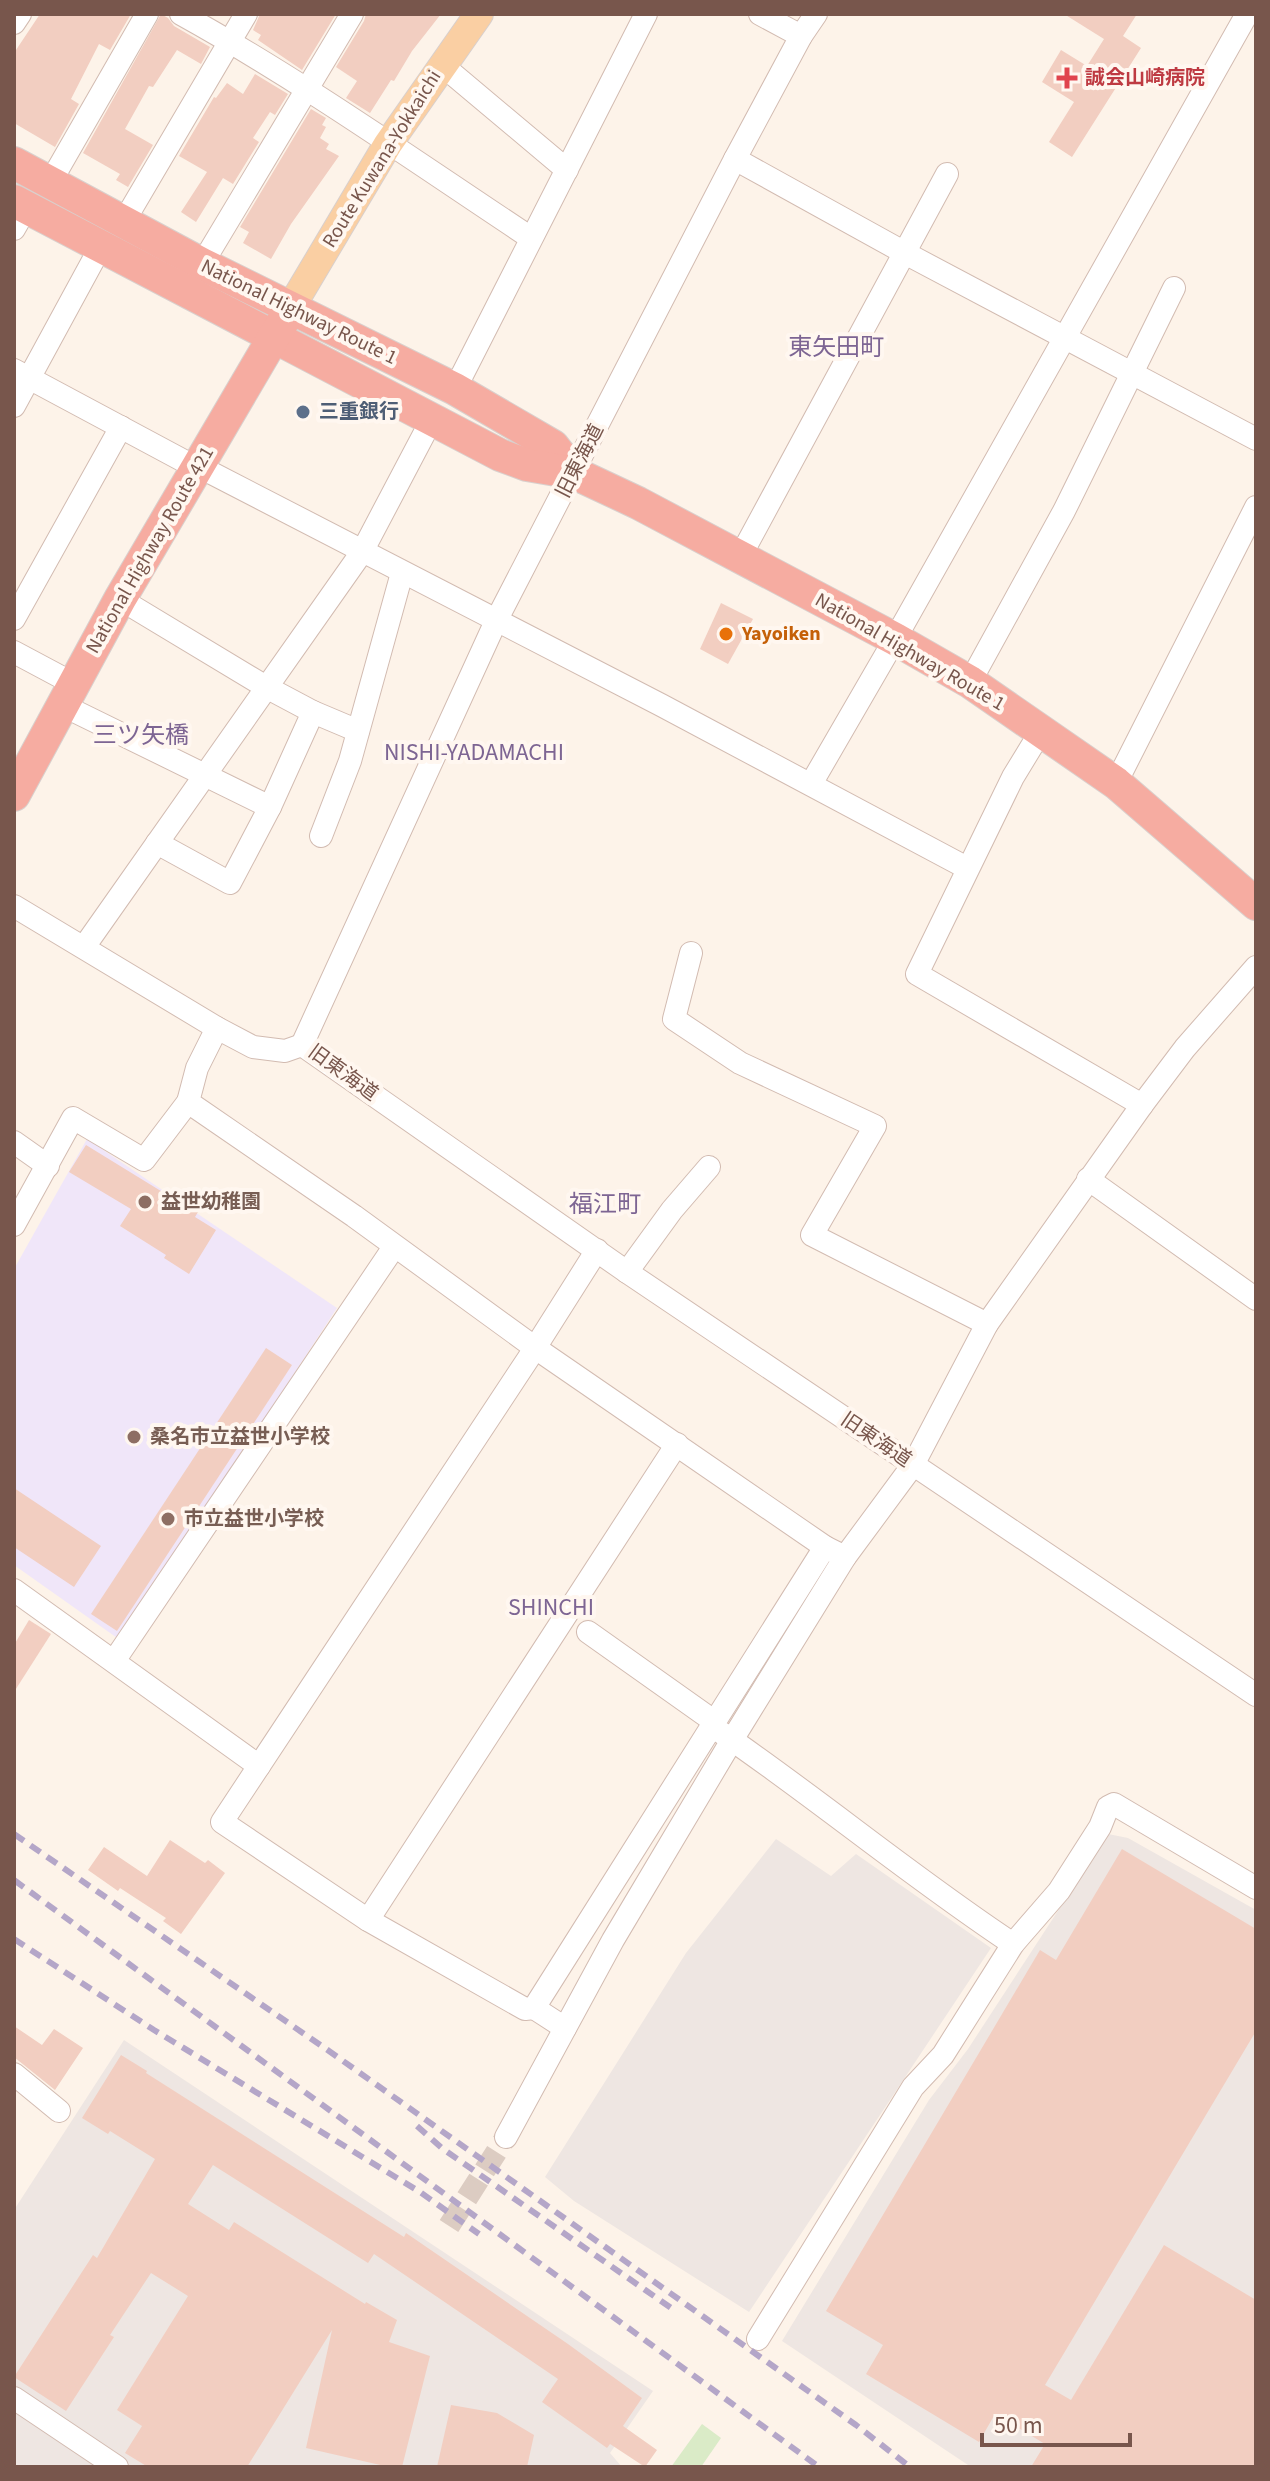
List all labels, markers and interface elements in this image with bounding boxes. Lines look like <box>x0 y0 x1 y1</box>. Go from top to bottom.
place label: 誠会山崎病院 <box>1085 64 1205 92</box>
street label: Route Kuwana-Yokkaichi <box>316 65 448 253</box>
marker: 誠会山崎病院 <box>1056 67 1078 89</box>
street label: National Highway Route 1 <box>196 252 402 372</box>
district label: 東矢田町 <box>788 330 884 365</box>
place label: 三重銀行 <box>319 398 399 426</box>
marker: 三重銀行 <box>294 403 312 421</box>
street label: 旧東海道 <box>549 419 611 503</box>
street label: National Highway Route 421 <box>79 441 221 659</box>
street label: National Highway Route 1 <box>810 586 1010 718</box>
place label: Yayoiken <box>741 620 821 648</box>
marker: Yayoiken <box>717 625 735 643</box>
district label: 三ツ矢橋 <box>93 718 189 753</box>
district label: NISHI-YADAMACHI <box>384 735 564 770</box>
street label: 旧東海道 <box>302 1038 384 1108</box>
district label: 福江町 <box>569 1187 641 1222</box>
place label: 益世幼稚園 <box>161 1188 261 1216</box>
marker: 益世幼稚園 <box>136 1193 154 1211</box>
street label: 旧東海道 <box>835 1406 917 1474</box>
place label: 桑名市立益世小学校 <box>150 1423 330 1451</box>
marker: 桑名市立益世小学校 <box>125 1428 143 1446</box>
place label: 市立益世小学校 <box>184 1505 324 1533</box>
marker: 市立益世小学校 <box>159 1510 177 1528</box>
district label: SHINCHI <box>508 1590 594 1625</box>
scale bar <box>982 2397 1130 2447</box>
text: 50 m <box>994 2408 1043 2443</box>

